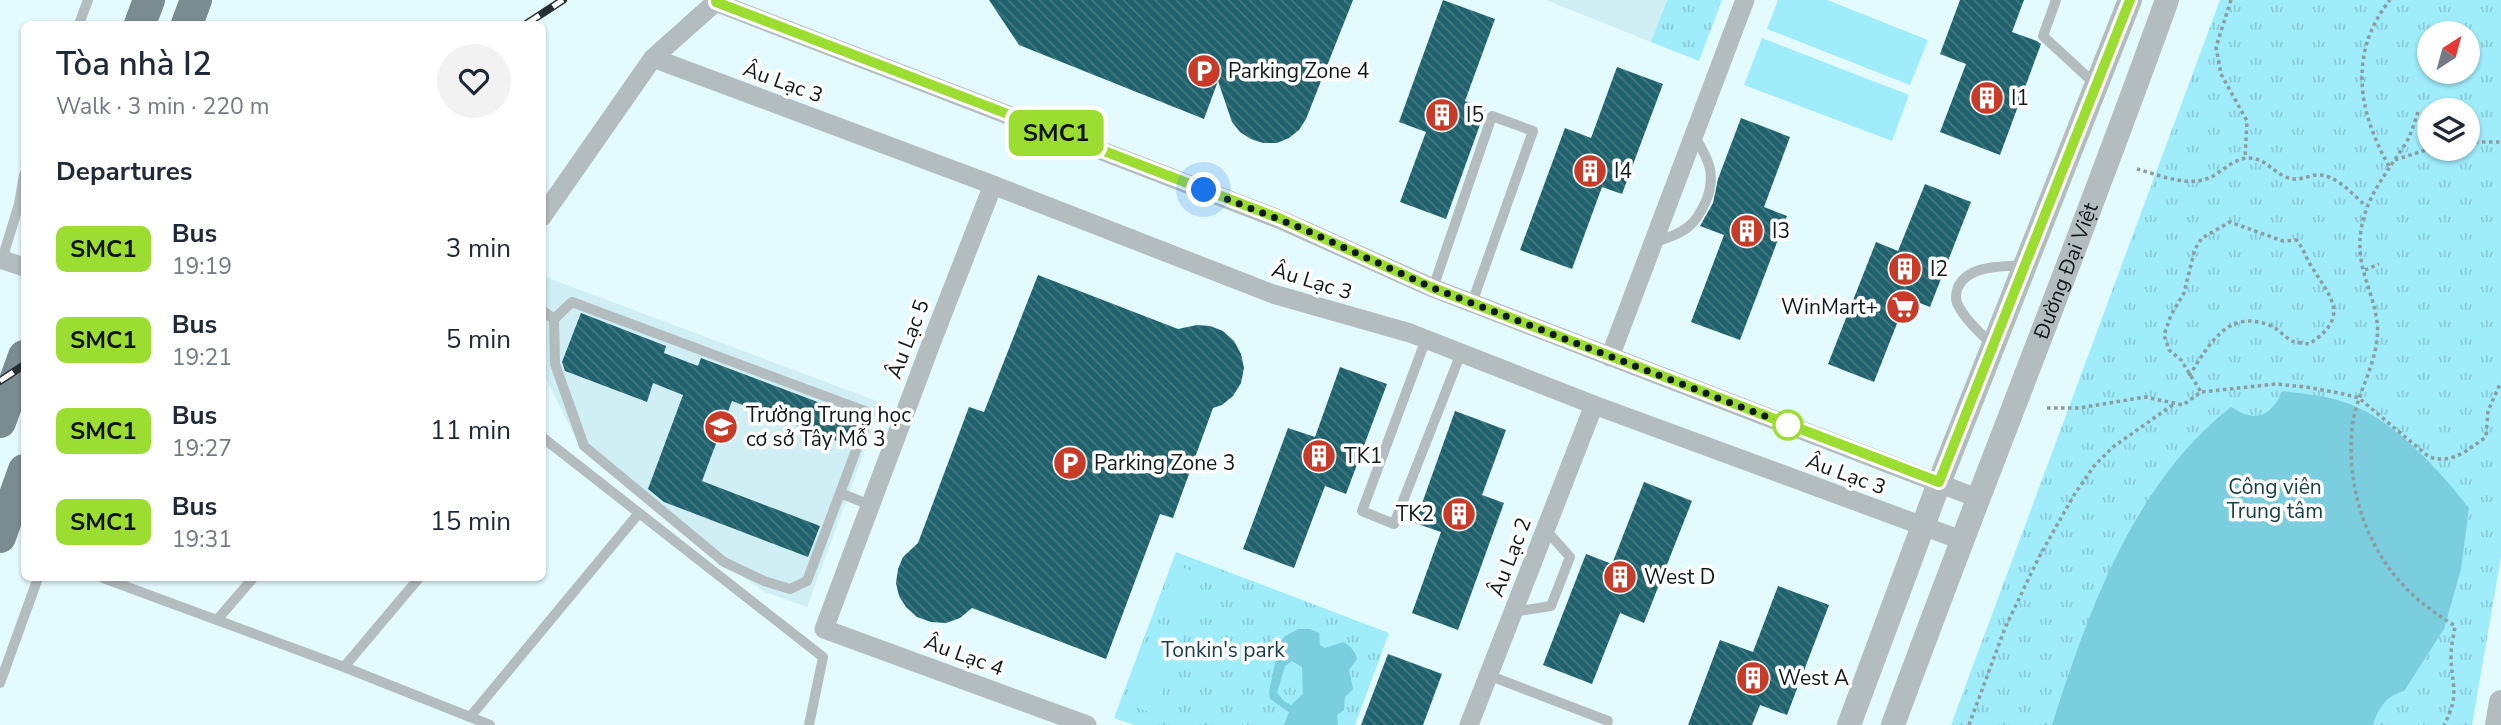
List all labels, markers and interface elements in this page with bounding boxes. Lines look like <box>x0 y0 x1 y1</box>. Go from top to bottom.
north arrow <box>2417 21 2480 84</box>
map controls <box>2417 21 2480 161</box>
text: Tòa nhà I2 <box>56 42 212 87</box>
button: heart <box>437 44 511 118</box>
parking icon: Parking Zone 4 <box>1185 52 1223 90</box>
street label: Âu Lạc 3 <box>739 55 827 109</box>
place label: Parking Zone 4 <box>1228 57 1369 85</box>
building icon: I1 <box>1968 79 2006 117</box>
place label: I1 <box>2011 84 2029 112</box>
text: Walk · 3 min · 220 m <box>56 91 269 122</box>
building icon: I5 <box>1423 96 1461 134</box>
button: layers <box>2417 98 2480 161</box>
place label: I5 <box>1466 101 1484 129</box>
line badge: SMC1 <box>1007 110 1105 156</box>
text: SMC1 <box>1023 117 1089 149</box>
building icon: I4 <box>1571 152 1609 190</box>
text: Departures <box>56 154 192 189</box>
place label: I4 <box>1614 157 1632 185</box>
your location <box>1186 172 1221 207</box>
street label: Đường Đại Việt <box>2027 198 2105 344</box>
building icon: I3 <box>1728 212 1766 250</box>
text: Bus <box>172 216 217 251</box>
place label: I3 <box>1772 217 1790 245</box>
text: 3 min <box>446 231 511 266</box>
text: SMC1 <box>70 233 137 265</box>
building icon: I2 <box>1886 250 1924 288</box>
text: 19:19 <box>172 251 232 282</box>
place label: I2 <box>1930 255 1948 283</box>
street label: Âu Lạc 3 <box>1268 256 1356 306</box>
supermarket icon: WinMart+ <box>1884 288 1922 326</box>
place label: WinMart+ <box>1781 293 1878 321</box>
street label: Âu Lạc 5 <box>880 295 936 383</box>
text: Bus <box>172 307 217 342</box>
text: 5 min <box>446 322 511 357</box>
text: SMC1 <box>70 324 137 356</box>
text: 19:21 <box>172 342 232 373</box>
text: Bus <box>172 398 217 433</box>
place label: Trường Trung học cơ sở Tây Mỗ 3 <box>746 401 911 453</box>
school or university icon: Trường Trung học cơ sở Tây Mỗ 3 <box>702 408 740 446</box>
unlabelled marker <box>1773 410 1803 440</box>
text: 11 min <box>430 413 511 448</box>
text: SMC1 <box>70 415 137 447</box>
text: 19:27 <box>172 433 232 464</box>
building icon: TK1 <box>1300 437 1338 475</box>
place label: TK1 <box>1344 442 1382 470</box>
parking icon: Parking Zone 3 <box>1051 444 1089 482</box>
street label: Âu Lạc 3 <box>1802 447 1890 501</box>
place label: Parking Zone 3 <box>1094 449 1235 477</box>
park label: Công viên Trung tâm <box>2227 473 2323 525</box>
text: Bus <box>172 489 217 524</box>
building icon: TK2 <box>1440 495 1478 533</box>
place label: TK2 <box>1396 500 1434 528</box>
text: 15 min <box>430 504 511 539</box>
text: SMC1 <box>70 506 137 538</box>
street label: Âu Lạc 2 <box>1482 513 1538 601</box>
text: 19:31 <box>172 524 232 555</box>
building icon: West D <box>1601 558 1639 596</box>
place label: West D <box>1644 563 1715 591</box>
street label: Âu Lạc 4 <box>920 628 1008 682</box>
park label: Tonkin's park <box>1161 636 1285 664</box>
building icon: West A <box>1734 659 1772 697</box>
place label: West A <box>1778 664 1849 692</box>

